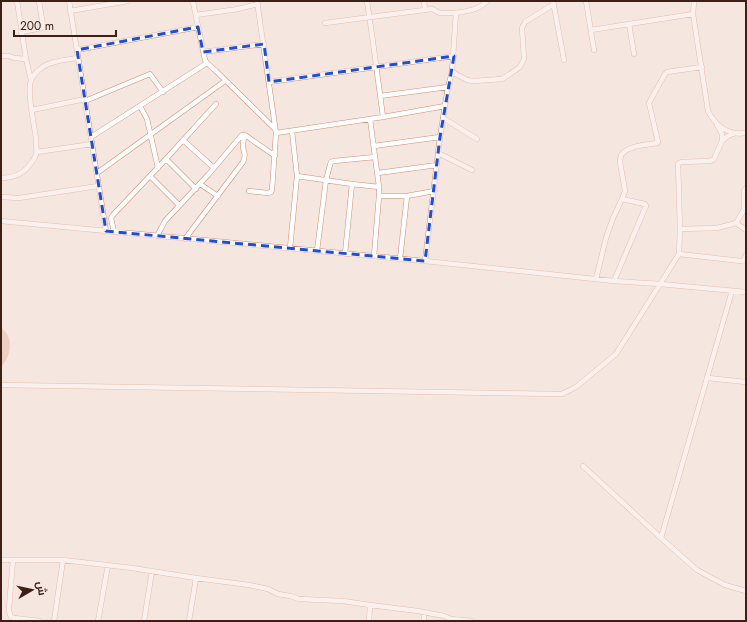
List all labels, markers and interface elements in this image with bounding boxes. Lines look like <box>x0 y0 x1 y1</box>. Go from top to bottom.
scale bar <box>14 12 116 38</box>
text: 200 m <box>20 17 54 35</box>
north arrow <box>12 570 52 610</box>
text: ش <box>33 580 51 597</box>

